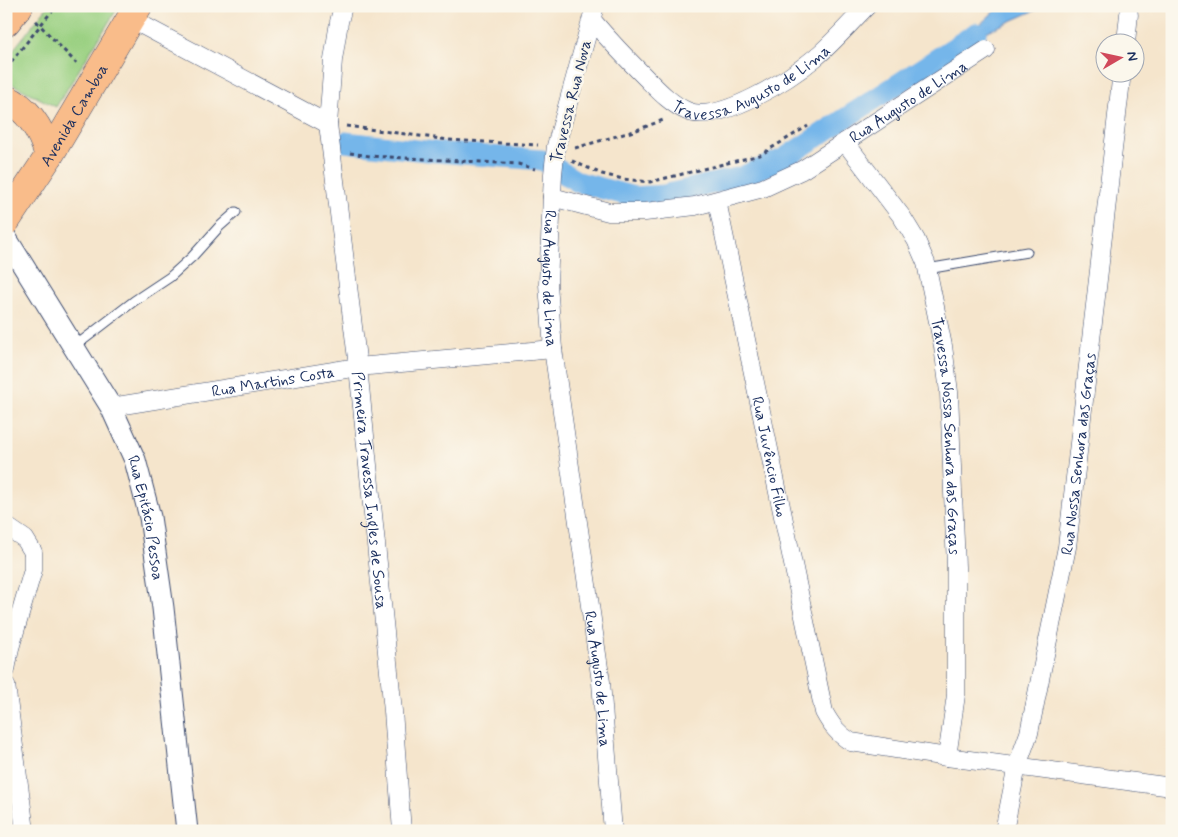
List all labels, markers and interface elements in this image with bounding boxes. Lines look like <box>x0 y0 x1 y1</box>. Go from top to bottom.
north arrow <box>1096 32 1146 82</box>
street label: Travessa Rua Nova <box>546 38 597 165</box>
street label: Travessa Augusto de Lima <box>667 41 835 126</box>
text: N <box>1122 50 1141 62</box>
street label: Rua Augusto de Lima <box>846 56 972 148</box>
street label: Avenida Camboa <box>36 60 113 171</box>
street label: Rua Augusto de Lima <box>536 209 562 348</box>
street label: Travessa Nossa Senhora das Graças <box>925 316 965 555</box>
street label: Rua Nossa Senhora das Graças <box>1057 352 1101 557</box>
street label: Rua Martins Costa <box>210 362 336 403</box>
street label: Primeira Travessa Ingles de Sousa <box>347 371 392 610</box>
street label: Rua Juvêncio Filho <box>746 395 792 519</box>
street label: Rua Epitácio Pessoa <box>122 452 168 582</box>
street label: Rua Augusto de Lima <box>579 610 615 748</box>

